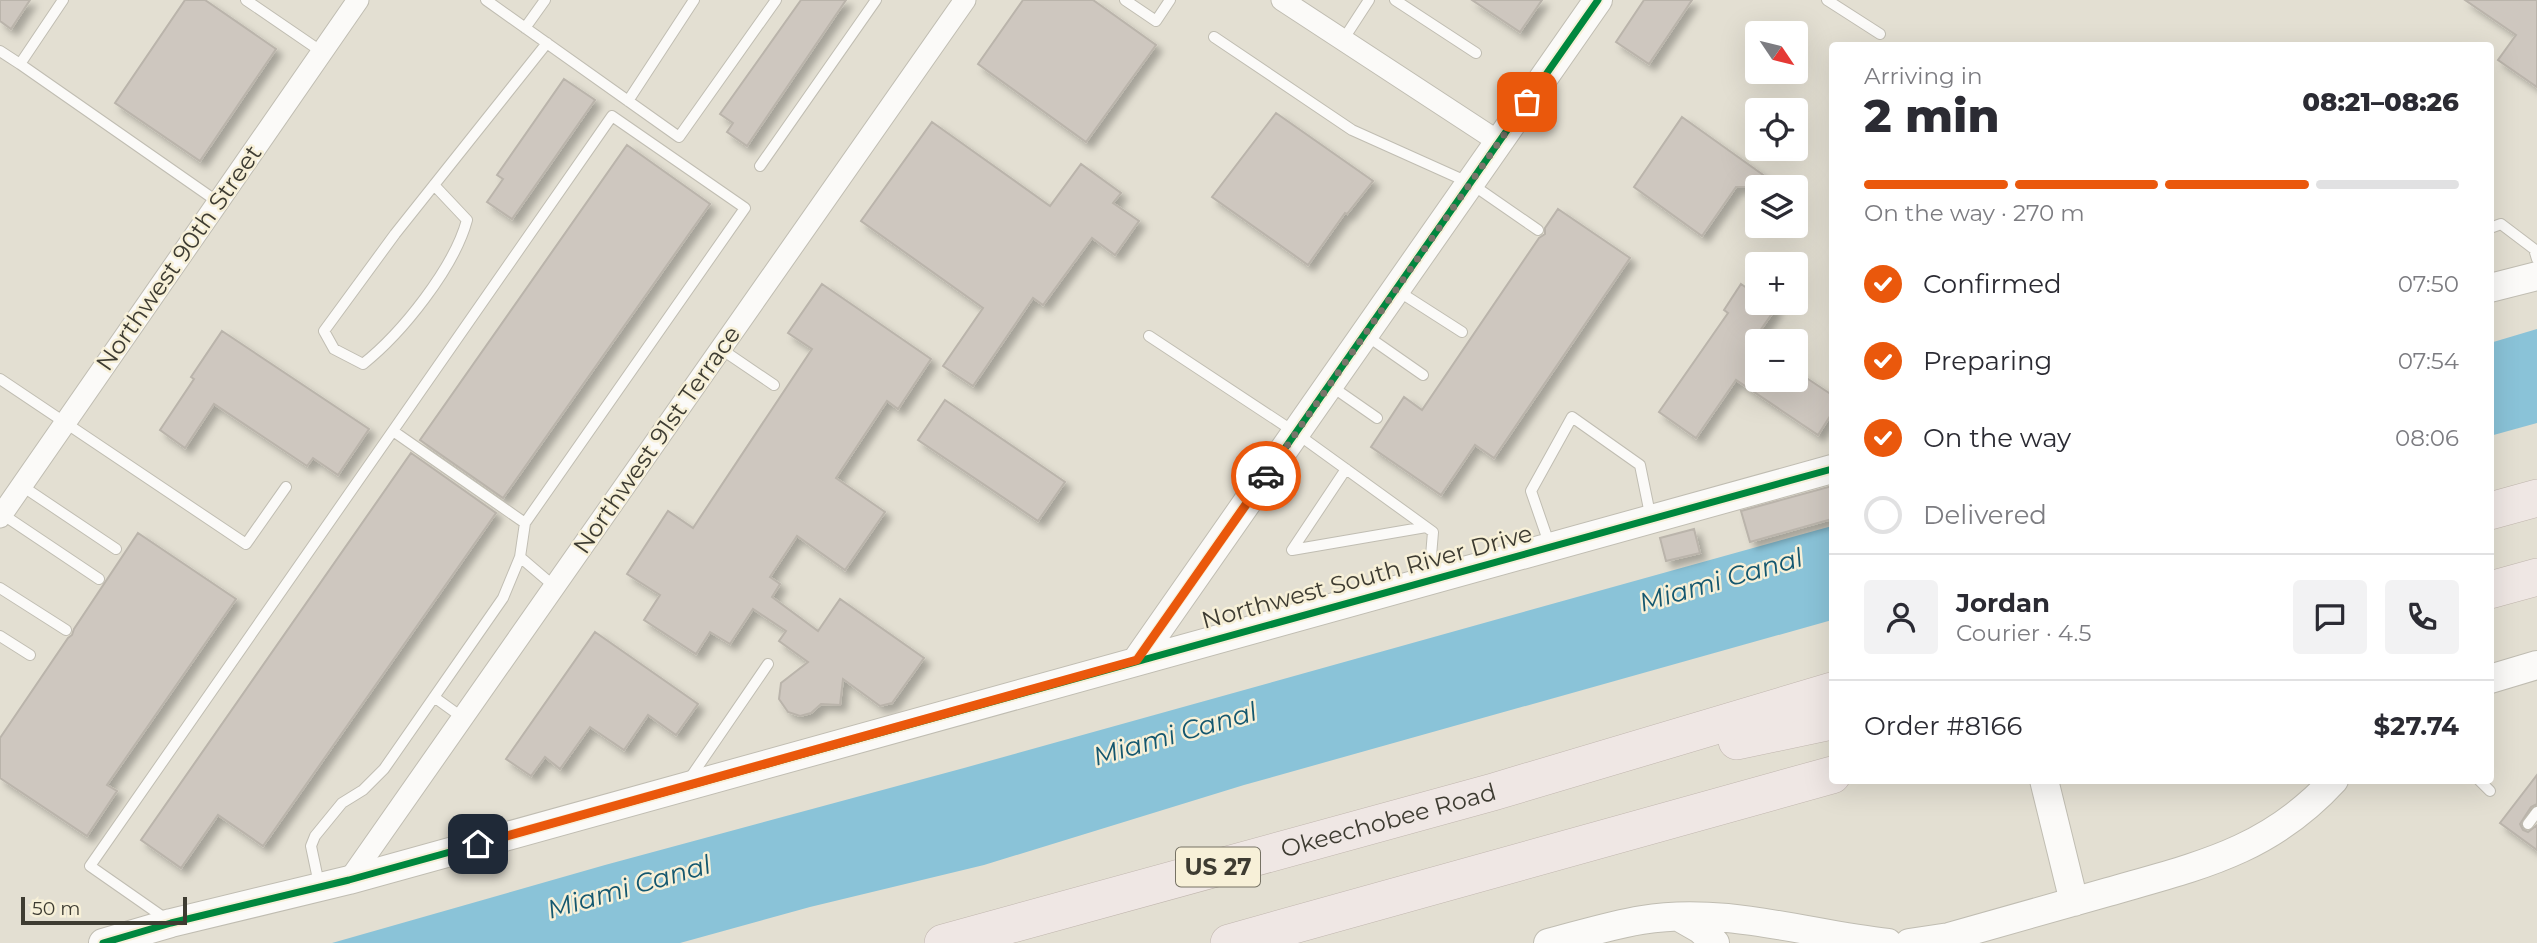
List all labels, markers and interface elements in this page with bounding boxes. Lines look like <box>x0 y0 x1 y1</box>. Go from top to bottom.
north arrow <box>1745 21 1808 84</box>
map controls <box>1745 21 1808 392</box>
text: Arriving in <box>1864 62 1983 90</box>
pin <box>1497 72 1557 132</box>
icon: bag <box>1508 83 1546 121</box>
text: 08:21–08:26 <box>2302 86 2459 118</box>
text: 2 min <box>1864 87 1999 144</box>
button: locate <box>1745 98 1808 161</box>
street label: Northwest 90th Street <box>90 139 268 376</box>
button: layers <box>1745 175 1808 238</box>
text: On the way · 270 m <box>1864 199 2085 227</box>
button: + <box>1745 252 1808 315</box>
icon: check <box>1864 265 1902 303</box>
text: Confirmed <box>1923 268 2062 300</box>
text: 07:50 <box>2398 270 2459 298</box>
street label: Northwest 91st Terrace <box>567 320 746 559</box>
button: − <box>1745 329 1808 392</box>
icon: check <box>1864 342 1902 380</box>
text: Preparing <box>1923 345 2052 377</box>
text: 07:54 <box>2398 347 2459 375</box>
icon: check <box>1864 419 1902 457</box>
text: On the way <box>1923 422 2071 454</box>
text: 08:06 <box>2395 424 2459 452</box>
courier <box>1231 441 1301 511</box>
icon: car <box>1247 457 1285 495</box>
text: Delivered <box>1923 499 2047 531</box>
street label: Northwest South River Drive <box>1198 518 1535 635</box>
water label: Miami Canal <box>1635 541 1807 619</box>
button: person <box>1864 580 1938 654</box>
button: chat <box>2293 580 2367 654</box>
button: phone <box>2385 580 2459 654</box>
text: Jordan <box>1956 587 2050 619</box>
text: Courier · 4.5 <box>1956 619 2091 647</box>
water label: Miami Canal <box>1089 695 1261 773</box>
text: Order #8166 <box>1864 710 2022 742</box>
text: $27.74 <box>2373 710 2459 742</box>
street label: Okeechobee Road <box>1278 777 1499 864</box>
pin <box>448 814 508 874</box>
icon: home <box>459 825 497 863</box>
water label: Miami Canal <box>543 848 715 926</box>
road number: US 27 <box>1176 848 1260 887</box>
scale bar <box>21 894 187 926</box>
text: 50 m <box>32 897 80 920</box>

